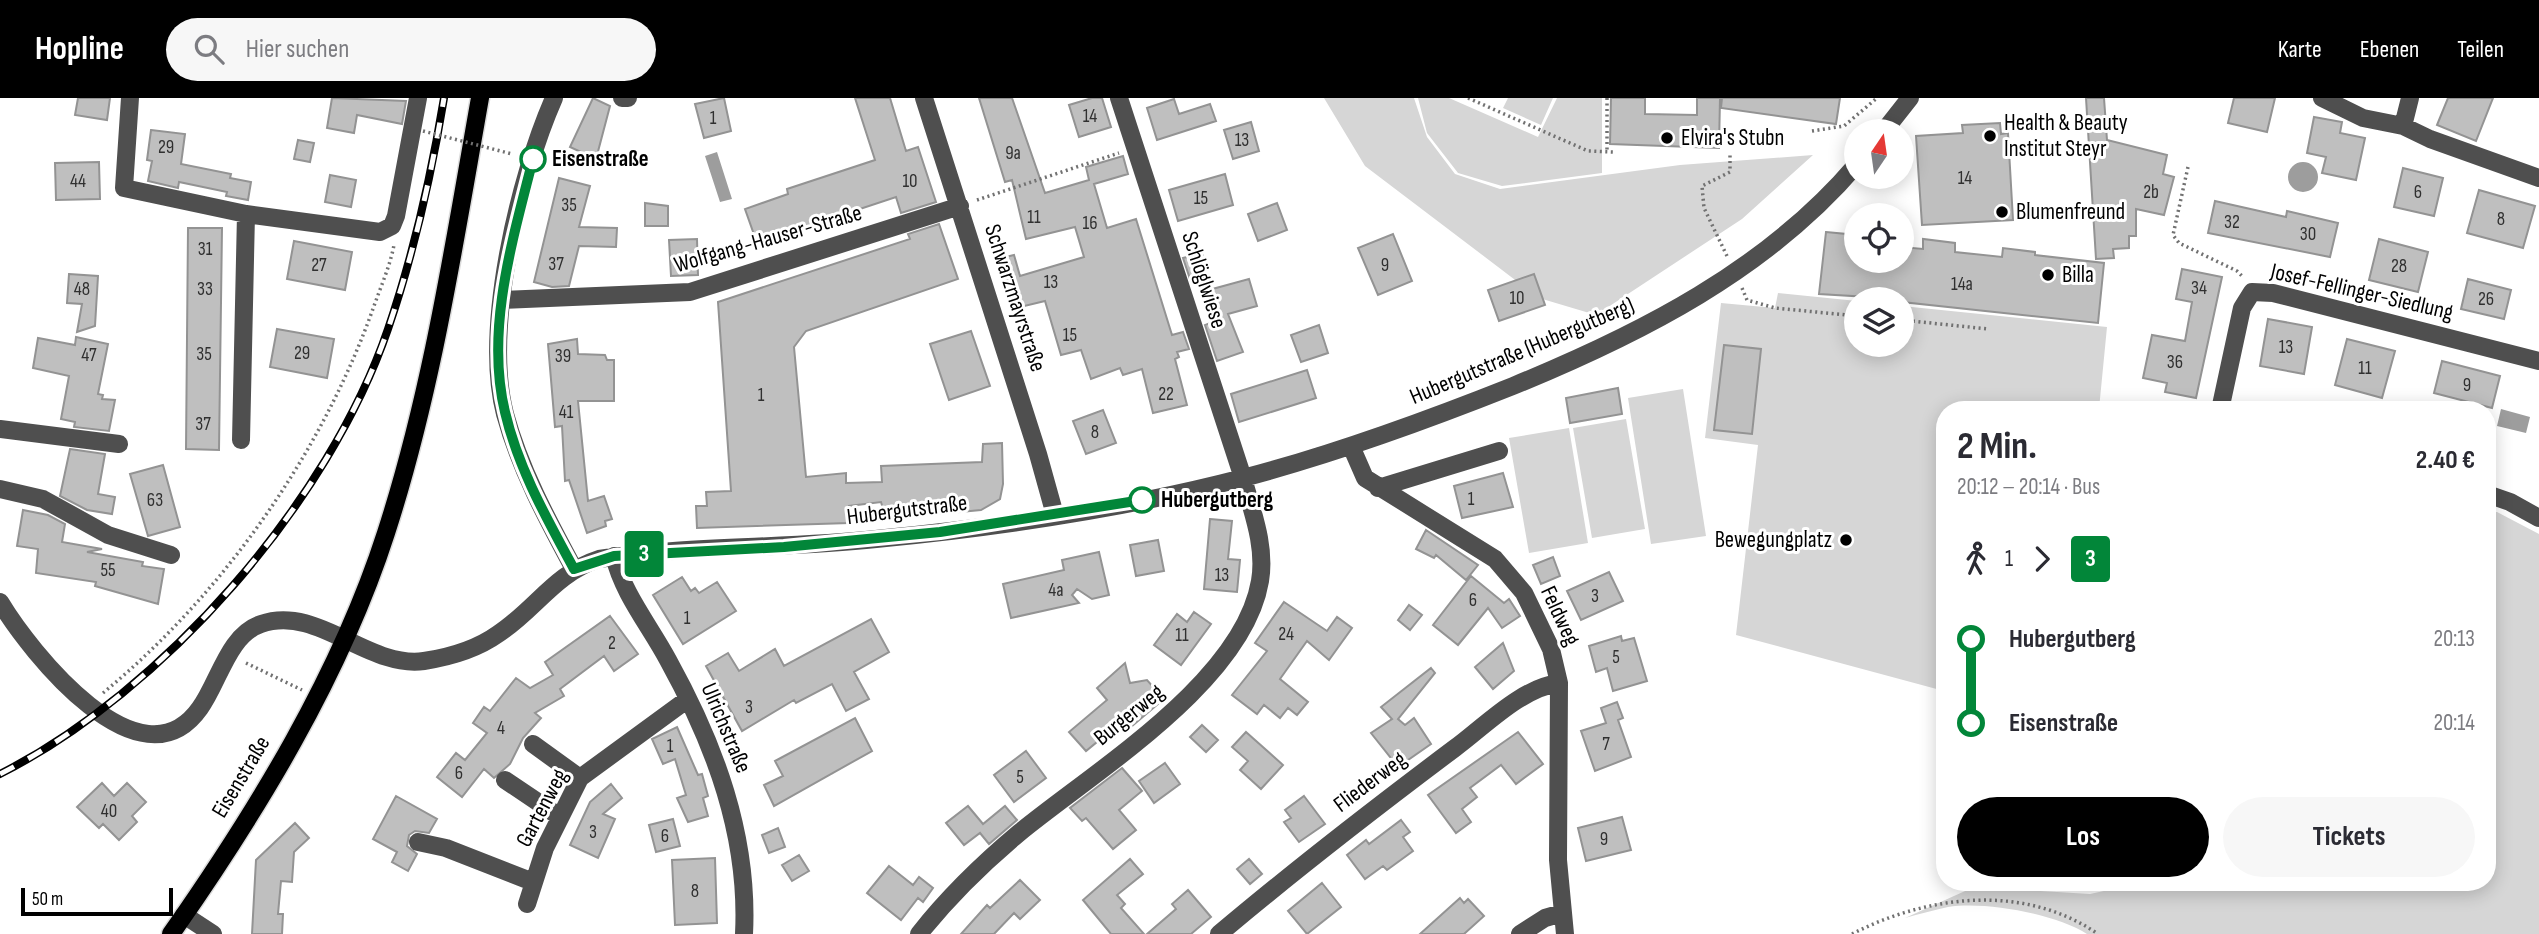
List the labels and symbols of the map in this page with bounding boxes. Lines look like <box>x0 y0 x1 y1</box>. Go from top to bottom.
house number: 14 <box>1083 105 1097 128</box>
house number: 1 <box>710 107 717 130</box>
place label: Health & Beauty Institut Steyr <box>2004 109 2128 163</box>
north arrow <box>1844 119 1914 189</box>
place label: Elvira's Stubn <box>1681 124 1784 152</box>
marker: Health & Beauty Institut Steyr <box>1982 128 1998 144</box>
house number: 13 <box>1235 129 1249 152</box>
marker: Elvira's Stubn <box>1659 130 1675 146</box>
house number: 29 <box>158 136 174 159</box>
house number: 9a <box>1005 142 1021 165</box>
place label: Eisenstraße <box>552 145 649 173</box>
marker: Eisenstraße <box>520 146 546 172</box>
house number: 14 <box>1958 167 1972 190</box>
house number: 44 <box>70 170 86 193</box>
house number: 10 <box>902 170 918 193</box>
house number: 2b <box>2143 181 2159 204</box>
house number: 6 <box>2414 181 2422 204</box>
house number: 15 <box>1194 187 1208 210</box>
house number: 35 <box>561 194 577 217</box>
place label: Blumenfreund <box>2016 198 2125 226</box>
street label: Wolfgang-Hauser-Straße <box>671 199 865 279</box>
marker: Blumenfreund <box>1994 204 2010 220</box>
house number: 11 <box>1027 206 1041 229</box>
house number: 8 <box>2497 208 2505 231</box>
house number: 32 <box>2224 211 2240 234</box>
house number: 16 <box>1083 212 1097 235</box>
street label: Schwarzmayrstraße <box>978 221 1052 375</box>
house number: 30 <box>2300 223 2316 246</box>
street label: Schlöglwiese <box>1175 228 1233 332</box>
house number: 31 <box>198 238 213 261</box>
house number: 37 <box>548 253 564 276</box>
house number: 27 <box>311 254 327 277</box>
house number: 9 <box>1381 254 1389 277</box>
house number: 28 <box>2391 255 2407 278</box>
street label: Josef-Fellinger-Siedlung <box>2267 257 2456 327</box>
place label: Billa <box>2062 261 2094 289</box>
marker: Billa <box>2040 267 2056 283</box>
house number: 13 <box>1044 271 1058 294</box>
house number: 14a <box>1951 273 1973 296</box>
house number: 34 <box>2191 277 2207 300</box>
house number: 48 <box>74 278 90 301</box>
house number: 33 <box>197 278 213 301</box>
house number: 10 <box>1509 287 1525 310</box>
house number: 26 <box>2478 288 2494 311</box>
street label: Hubergutstraße (Hubergutberg) <box>1406 291 1638 411</box>
house number: 15 <box>1063 324 1077 347</box>
house number: 13 <box>2279 336 2293 359</box>
house number: 29 <box>294 342 310 365</box>
house number: 35 <box>196 343 212 366</box>
house number: 47 <box>81 344 97 367</box>
house number: 39 <box>555 345 571 368</box>
house number: 36 <box>2167 351 2183 374</box>
house number: 11 <box>2358 357 2372 380</box>
house number: 9 <box>2463 374 2471 397</box>
house number: 22 <box>1158 383 1174 406</box>
house number: 1 <box>758 384 765 407</box>
house number: 41 <box>559 401 574 424</box>
house number: 37 <box>195 413 211 436</box>
house number: 8 <box>1091 421 1099 444</box>
place label: Hubergutberg <box>1161 486 1273 514</box>
marker: Hubergutberg <box>1129 487 1155 513</box>
house number: 1 <box>1468 488 1475 511</box>
house number: 63 <box>147 489 163 512</box>
street label: Hubergutstraße <box>845 489 969 531</box>
place label: Bewegungplatz <box>1715 526 1832 554</box>
line badge: 3 <box>621 531 667 577</box>
marker: Bewegungplatz <box>1838 532 1854 548</box>
house number: 55 <box>100 559 116 582</box>
house number: 13 <box>1215 564 1229 587</box>
house number: 4a <box>1048 579 1064 602</box>
street label: Feldweg <box>1534 582 1586 650</box>
house number: 3 <box>1591 585 1599 608</box>
house number: 6 <box>1469 589 1477 612</box>
house number: 1 <box>684 607 691 630</box>
house number: 24 <box>1278 623 1294 646</box>
house number: 11 <box>1175 624 1189 647</box>
house number: 2 <box>608 632 616 655</box>
house number: 5 <box>1612 646 1620 669</box>
street label: Burgerweg <box>1088 678 1170 752</box>
street label: Ulrichstraße <box>695 679 757 777</box>
house number: 3 <box>745 696 753 719</box>
house number: 4 <box>497 717 505 740</box>
street label: Eisenstraße <box>206 731 276 823</box>
house number: 7 <box>1602 733 1610 756</box>
house number: 1 <box>667 735 674 758</box>
street label: Fliederweg <box>1328 746 1412 818</box>
house number: 6 <box>455 762 463 785</box>
street label: Gartenweg <box>510 764 574 852</box>
house number: 5 <box>1016 766 1024 789</box>
house number: 40 <box>101 800 117 823</box>
house number: 3 <box>589 821 597 844</box>
house number: 6 <box>661 825 669 848</box>
house number: 9 <box>1600 828 1608 851</box>
house number: 8 <box>691 880 699 903</box>
scale bar <box>21 885 173 917</box>

